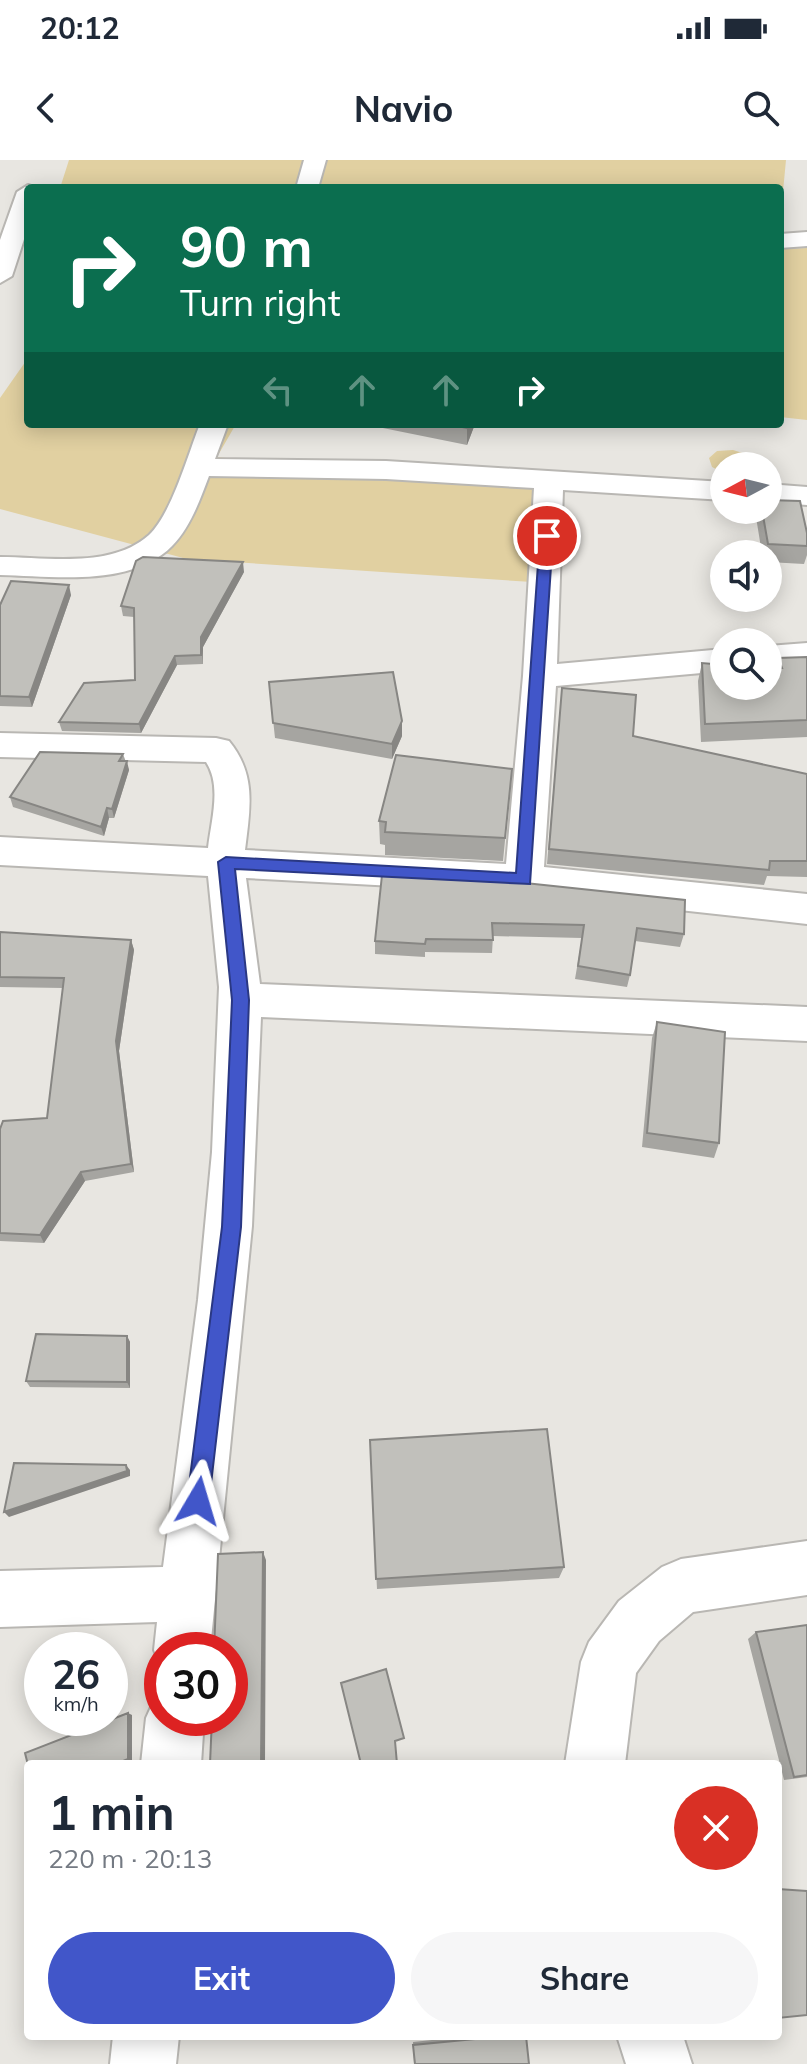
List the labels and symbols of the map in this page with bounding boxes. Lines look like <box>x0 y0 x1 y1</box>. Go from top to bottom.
north arrow <box>710 452 782 524</box>
pin <box>513 502 581 570</box>
position arrow <box>156 1459 240 1543</box>
speed limit sign: 30 <box>144 1632 248 1736</box>

